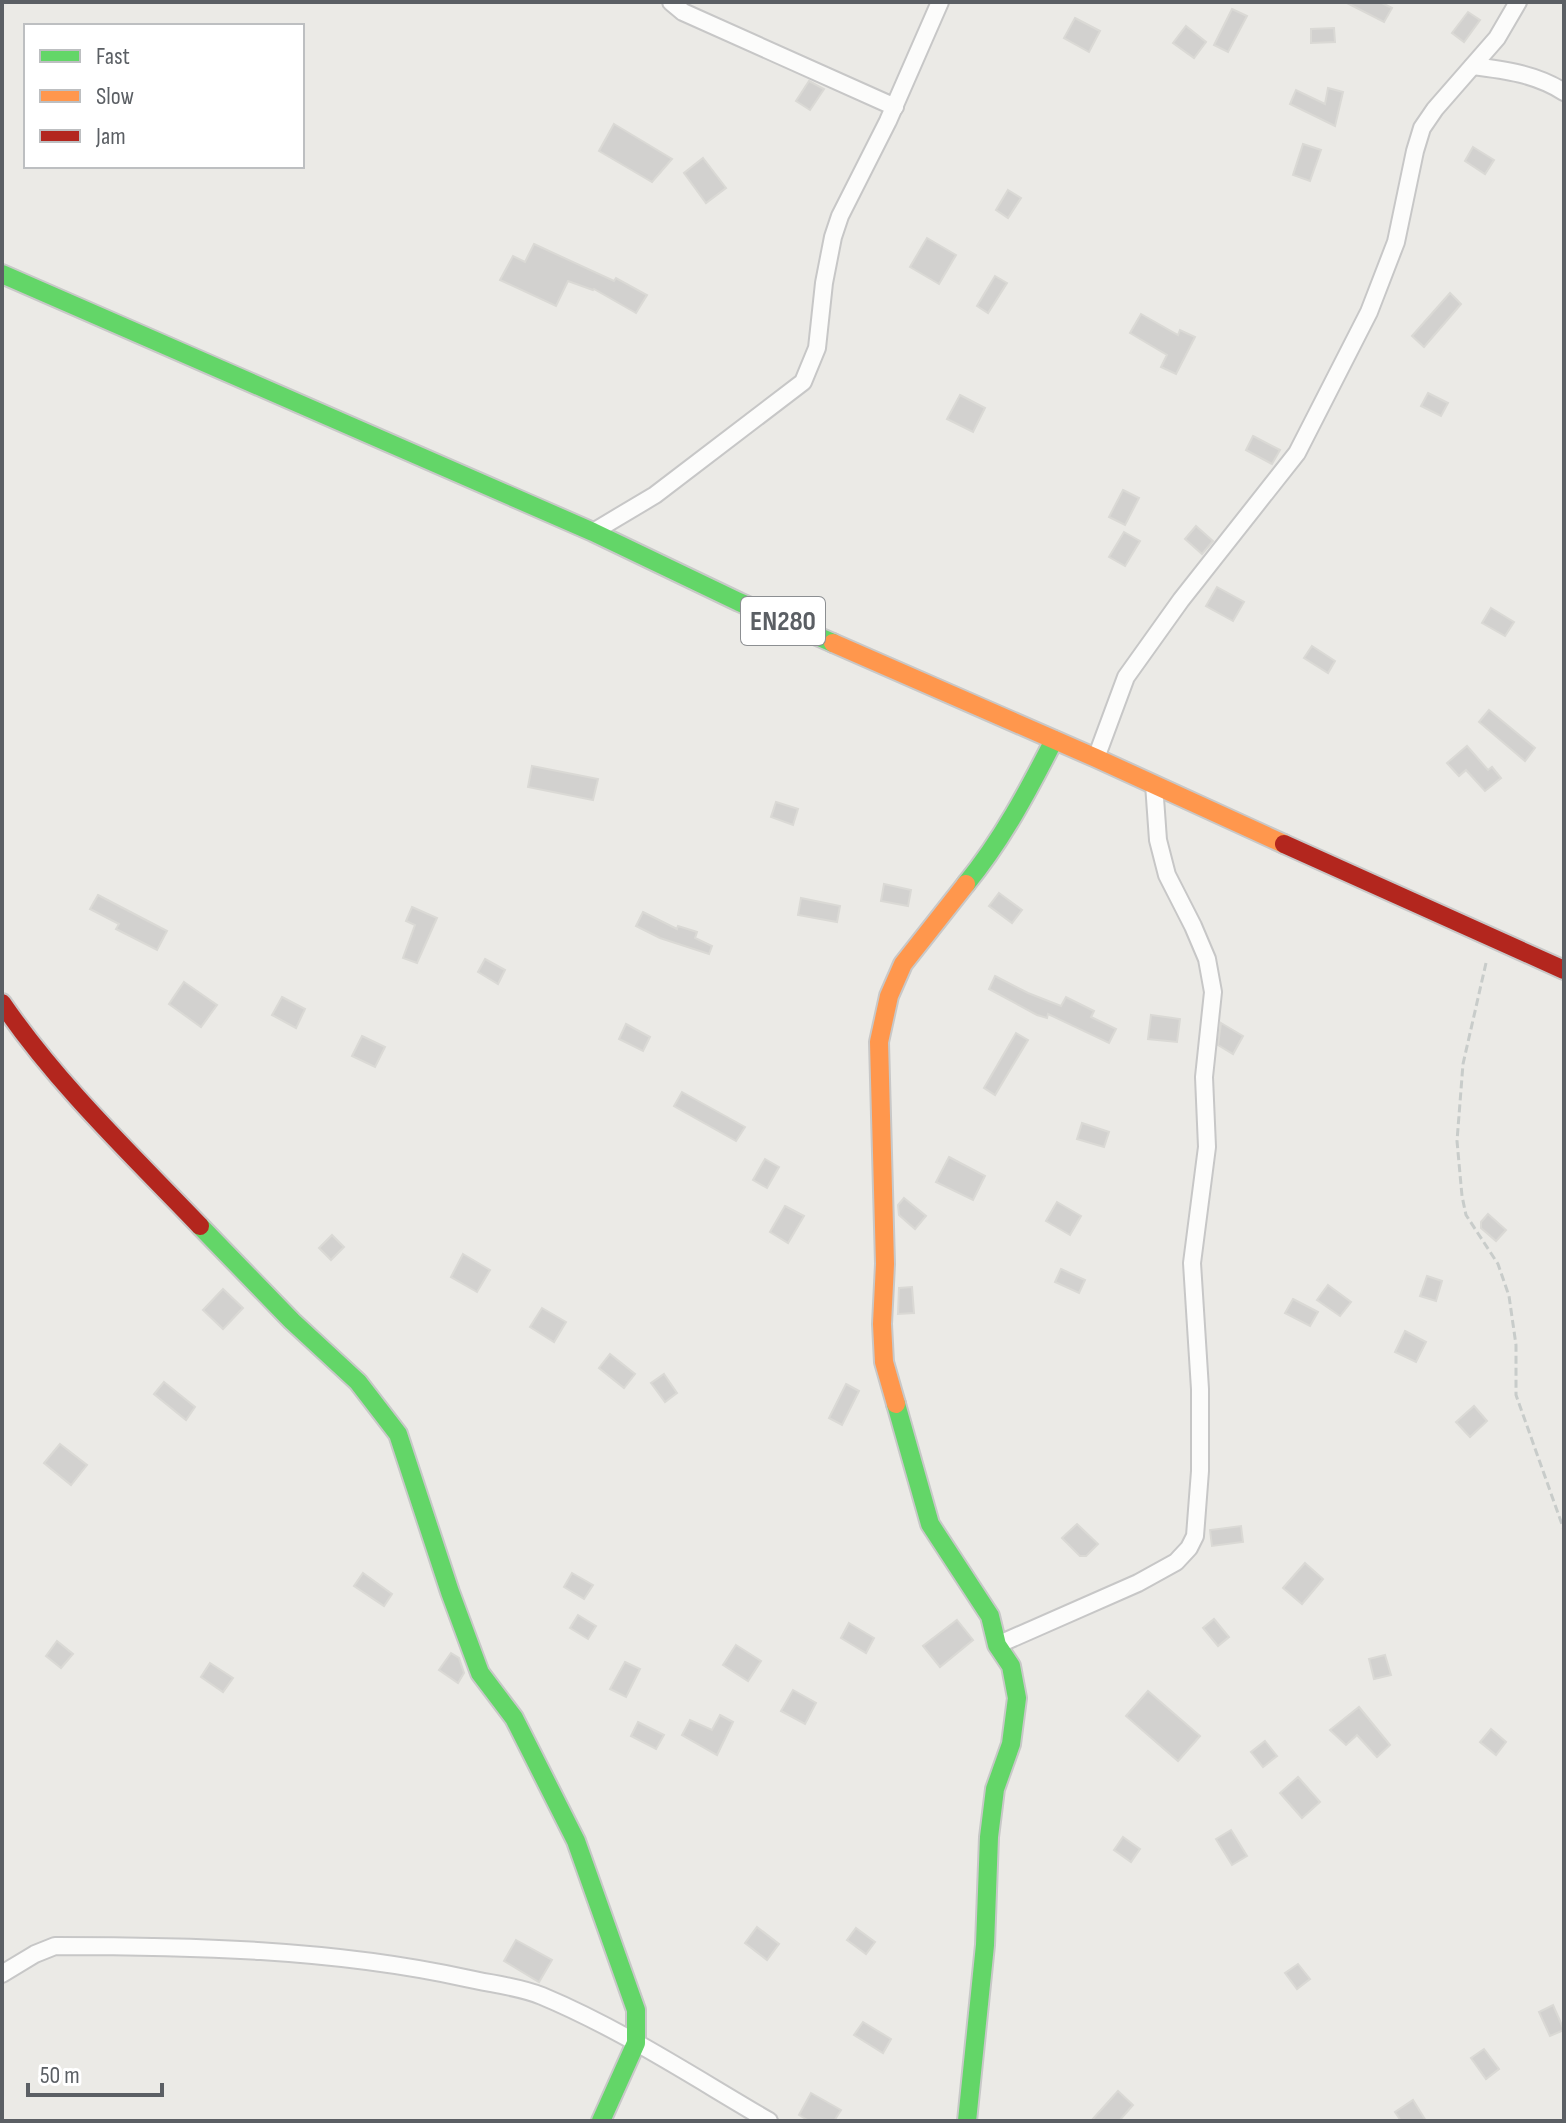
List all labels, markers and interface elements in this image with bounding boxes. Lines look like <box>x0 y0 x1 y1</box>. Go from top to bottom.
legend <box>24 24 304 168</box>
text: Fast <box>96 42 130 71</box>
text: Slow <box>96 82 134 111</box>
text: Jam <box>95 122 126 151</box>
road number: EN280 <box>741 597 825 645</box>
scale bar <box>28 2047 162 2097</box>
text: 50 m <box>40 2061 80 2090</box>

